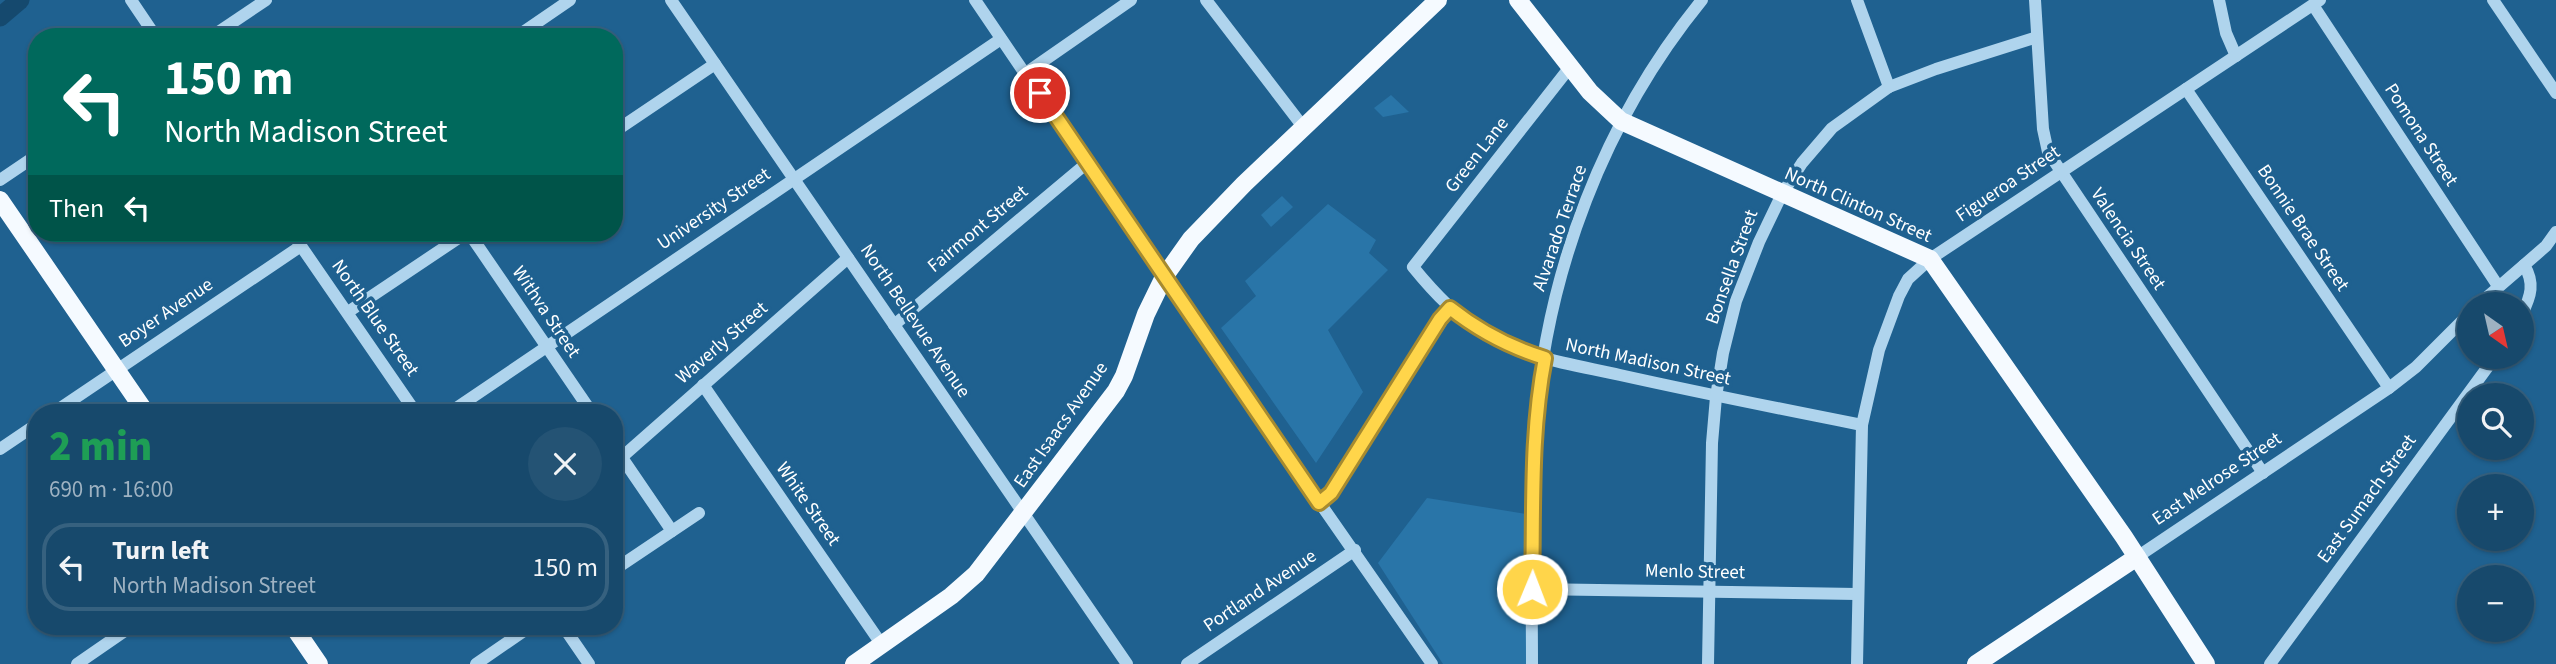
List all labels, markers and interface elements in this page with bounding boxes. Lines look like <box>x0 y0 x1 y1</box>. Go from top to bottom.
text: 150 m <box>164 44 293 114</box>
icon: left <box>49 56 140 147</box>
pin <box>1010 63 1070 123</box>
icon: arrive <box>1021 74 1059 112</box>
street label: Pomona Street <box>2378 78 2465 192</box>
text: North Madison Street <box>164 109 448 155</box>
street label: Green Lane <box>1439 111 1515 199</box>
street label: Figueroa Street <box>1950 139 2066 229</box>
street label: Bonnie Brae Street <box>2250 159 2356 297</box>
street label: North Clinton Street <box>1780 160 1937 250</box>
street label: University Street <box>652 161 776 257</box>
street label: Alvarado Terrace <box>1526 161 1594 295</box>
street label: Fairmont Street <box>922 178 1035 279</box>
street label: Valencia Street <box>2084 183 2172 296</box>
icon: left <box>118 189 156 227</box>
text: Then <box>49 190 104 227</box>
street label: Bonsella Street <box>1699 206 1765 328</box>
street label: North Bellevue Avenue <box>853 239 977 403</box>
street label: North Blue Street <box>325 254 426 382</box>
street label: Withva Street <box>505 261 587 364</box>
street label: Boyer Avenue <box>113 271 219 355</box>
north arrow <box>2457 292 2534 369</box>
map controls <box>2457 292 2534 642</box>
street label: Waverly Street <box>670 295 774 391</box>
street label: North Madison Street <box>1563 331 1734 393</box>
street label: East Isaacs Avenue <box>1007 356 1115 494</box>
button: search <box>2457 383 2534 460</box>
text: 2 min <box>49 417 152 477</box>
street label: East Melrose Street <box>2147 425 2288 532</box>
button: close <box>528 427 602 501</box>
street label: East Sumach Street <box>2311 428 2423 569</box>
street label: White Street <box>769 457 847 552</box>
text: 690 m · 16:00 <box>49 473 173 506</box>
button: + <box>2457 474 2534 551</box>
text: Turn left <box>112 532 209 569</box>
street label: Portland Avenue <box>1198 543 1322 639</box>
icon: left <box>53 548 91 586</box>
text: 150 m <box>532 549 598 586</box>
position arrow <box>1495 552 1569 626</box>
street label: Menlo Street <box>1645 558 1746 586</box>
button: − <box>2457 565 2534 642</box>
text: North Madison Street <box>112 569 316 602</box>

